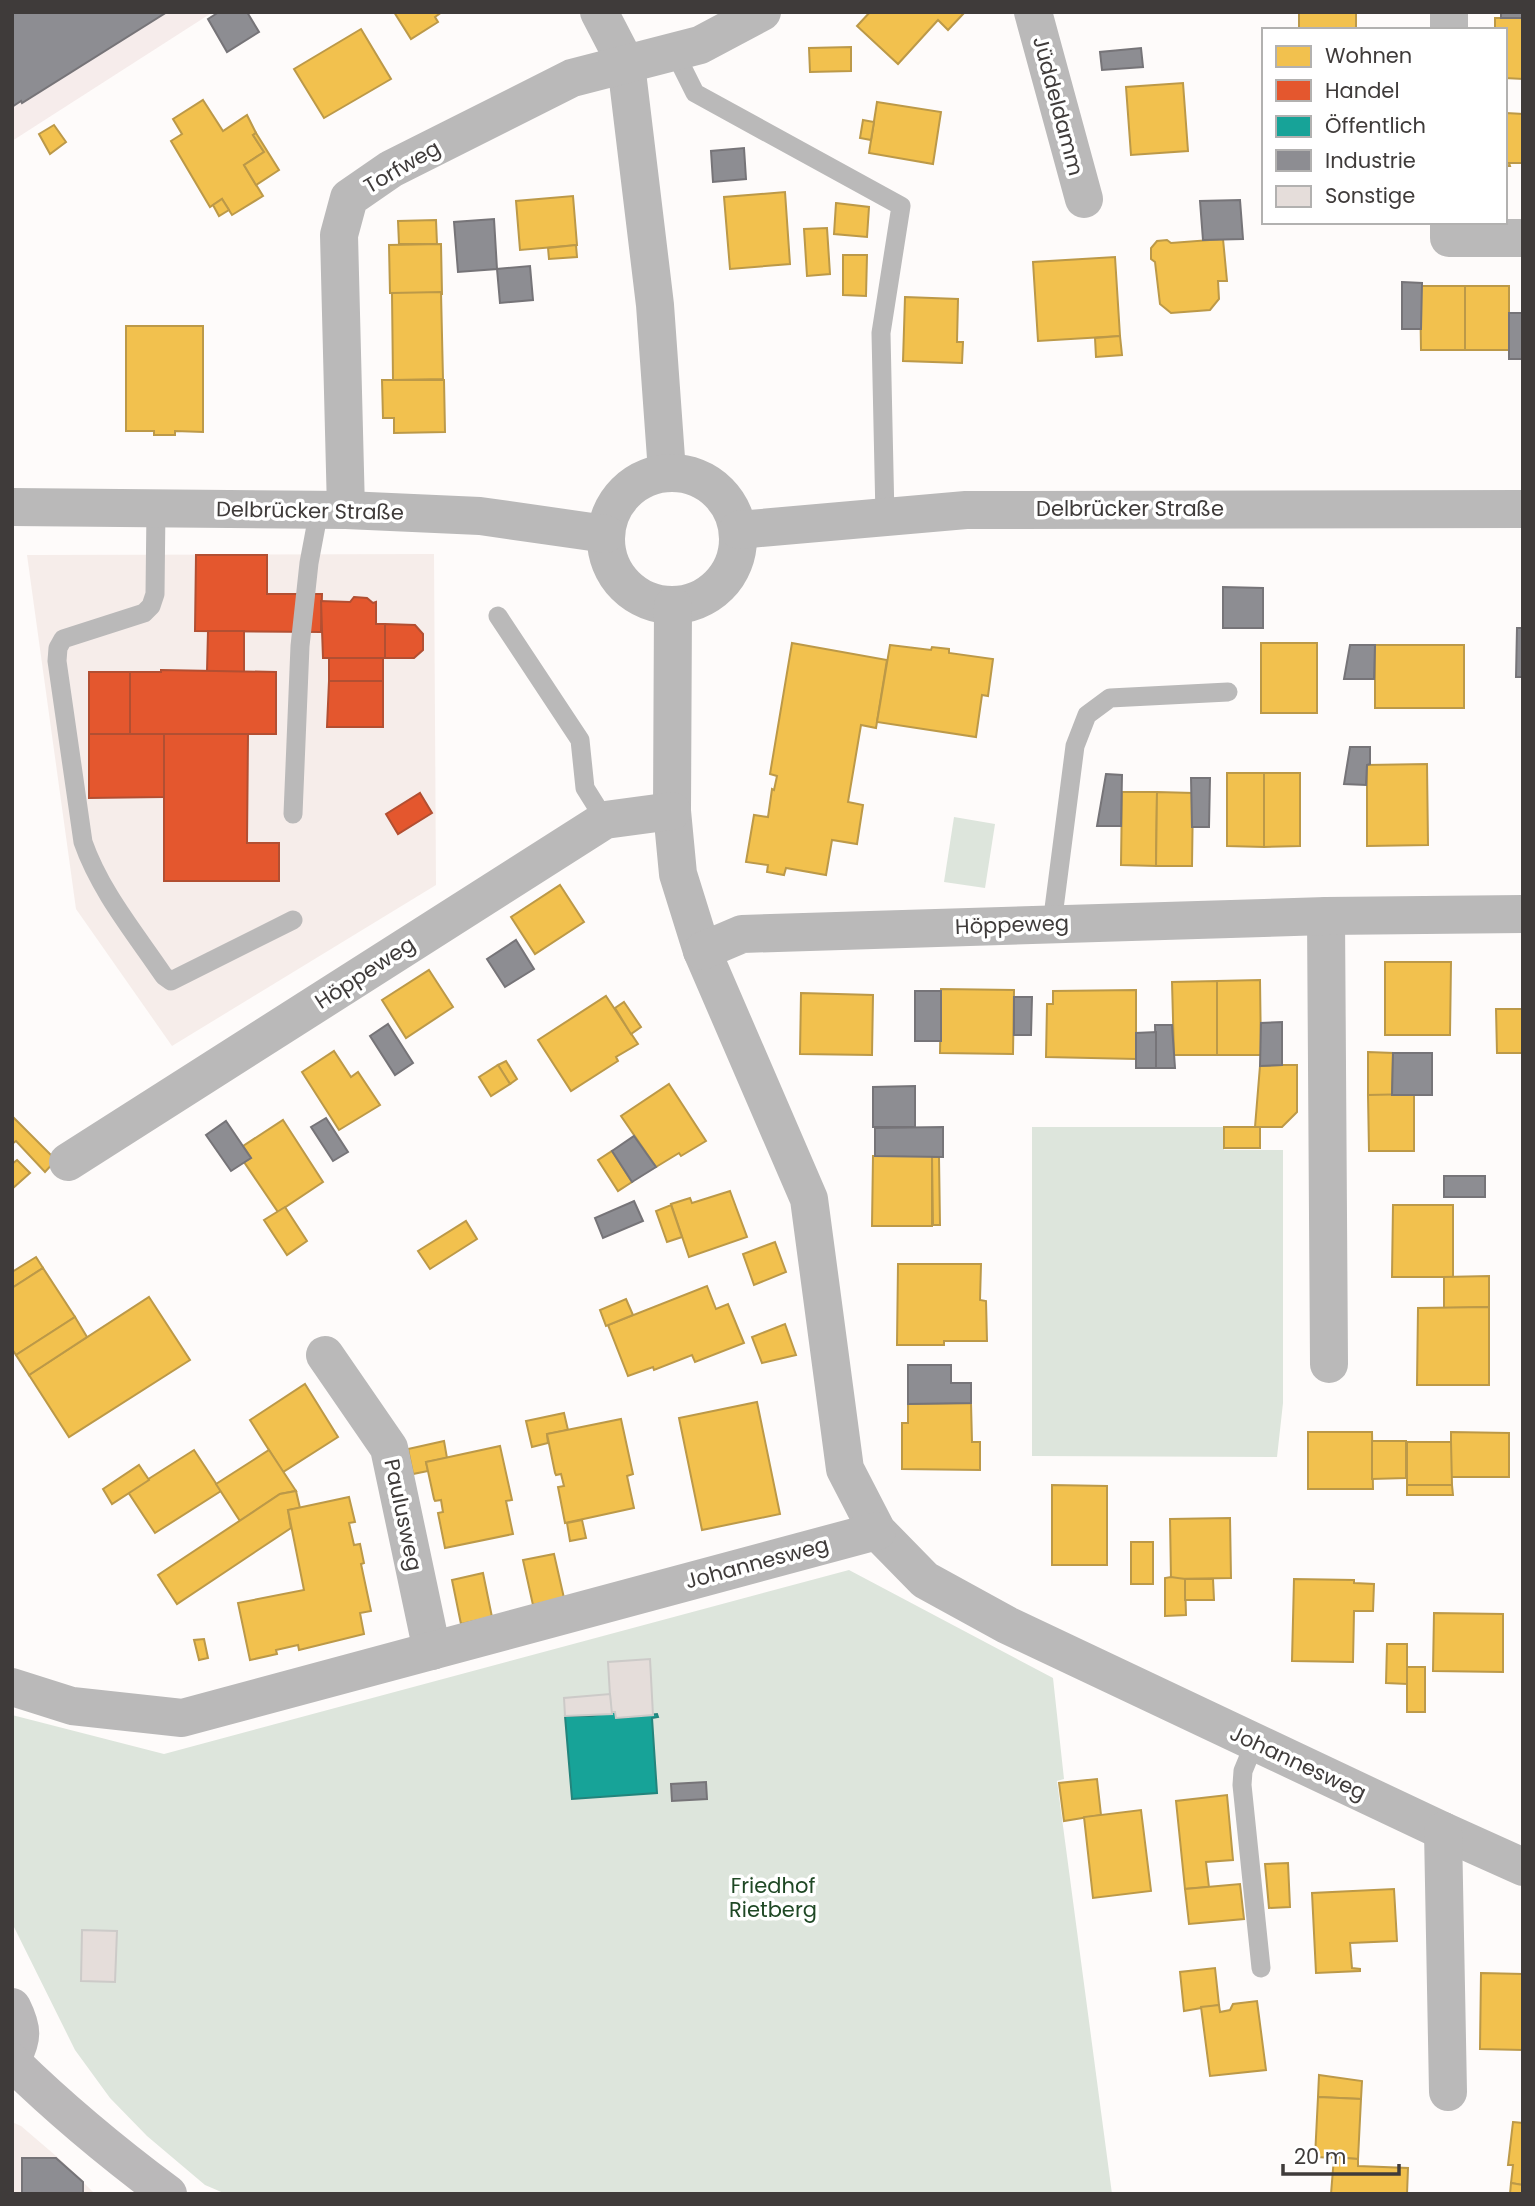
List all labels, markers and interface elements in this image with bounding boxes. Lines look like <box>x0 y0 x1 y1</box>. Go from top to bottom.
legend <box>1262 28 1507 224</box>
street label: Jüddeldamm <box>1026 33 1091 179</box>
text: Wohnen <box>1325 41 1412 70</box>
text: Handel <box>1325 76 1400 105</box>
text: Öffentlich <box>1325 111 1426 140</box>
street label: Torfweg <box>358 133 445 200</box>
text: Industrie <box>1325 146 1416 175</box>
text: Sonstige <box>1325 181 1415 210</box>
street label: Delbrücker Straße <box>216 494 404 527</box>
street label: Delbrücker Straße <box>1036 494 1224 523</box>
street label: Höppeweg <box>955 908 1069 941</box>
street label: Höppeweg <box>309 929 420 1016</box>
street label: Paulusweg <box>377 1456 430 1574</box>
street label: Johannesweg <box>682 1529 832 1596</box>
street label: Johannesweg <box>1225 1718 1371 1807</box>
park label: Friedhof Rietberg <box>729 1871 817 1924</box>
scale bar <box>1283 2132 1398 2176</box>
text: 20 m <box>1294 2142 1347 2171</box>

